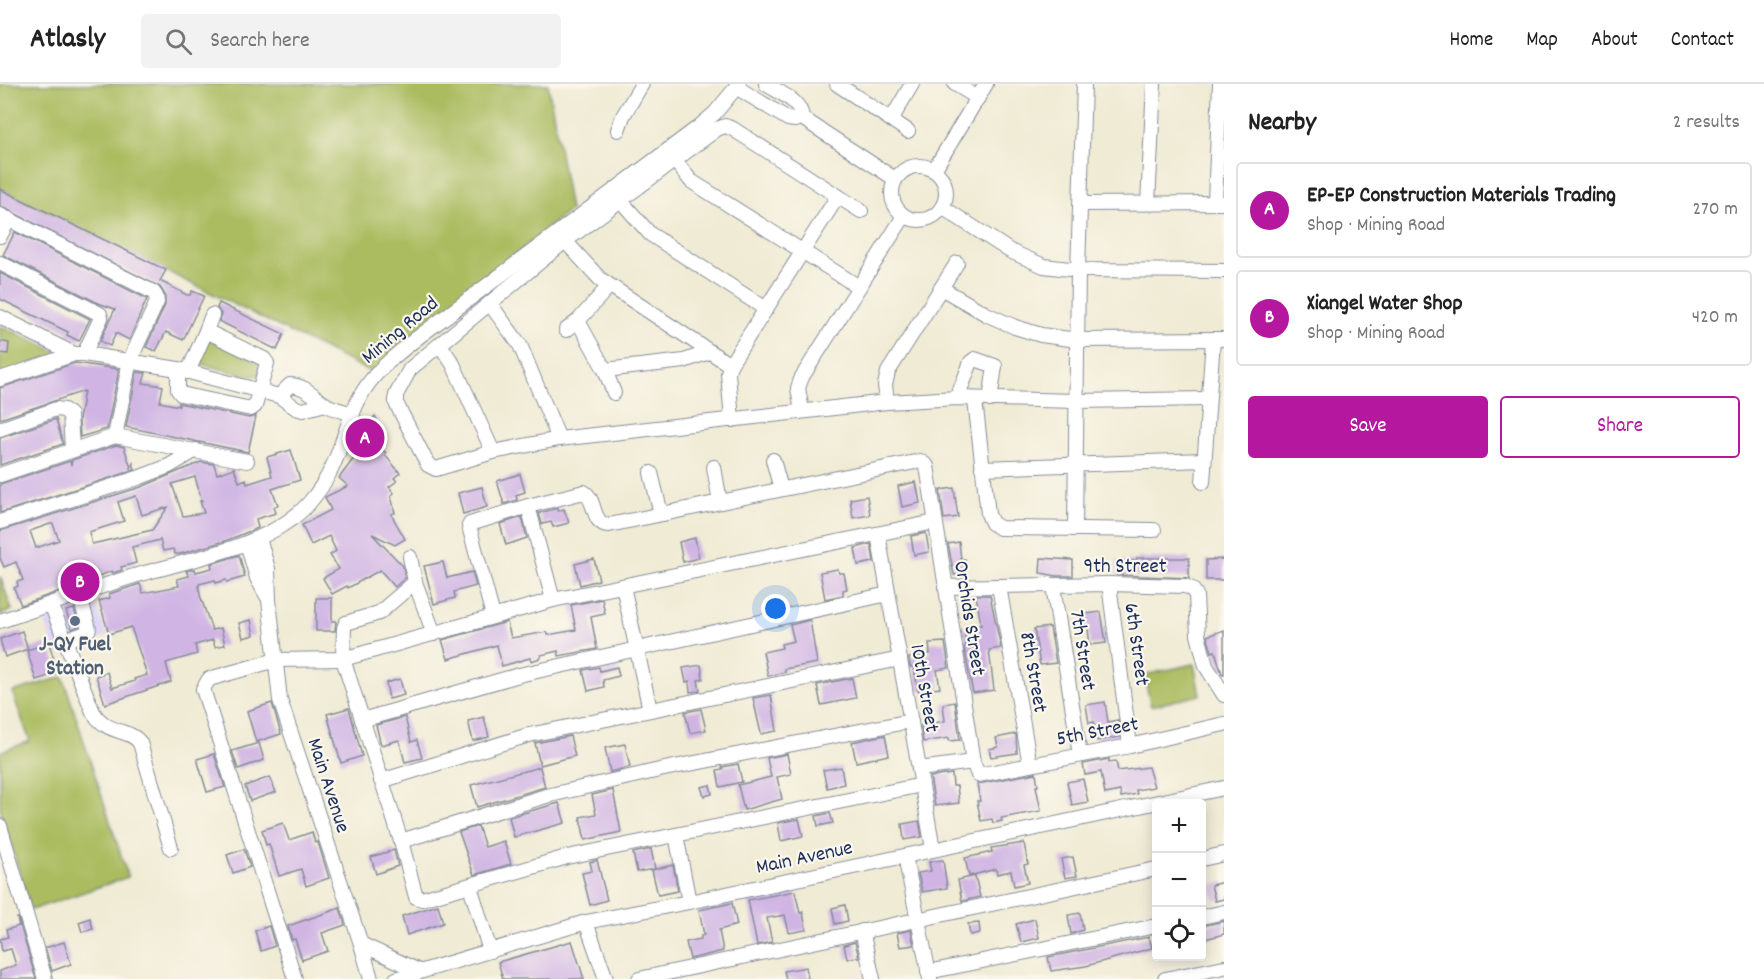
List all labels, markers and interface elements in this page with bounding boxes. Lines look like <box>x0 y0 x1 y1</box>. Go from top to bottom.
search box <box>141 14 561 68</box>
text: Atlasly <box>30 21 105 61</box>
icon: search <box>162 25 195 58</box>
text: Search here <box>210 26 310 57</box>
text: Home <box>1449 26 1493 56</box>
text: Map <box>1526 26 1558 56</box>
text: About <box>1591 26 1638 56</box>
text: Contact <box>1671 26 1734 56</box>
text: Nearby <box>1248 105 1316 142</box>
text: 2 results <box>1673 109 1740 137</box>
text: EP-EP Construction Materials Trading <box>1307 181 1616 212</box>
text: A <box>1264 196 1275 224</box>
text: 270 m <box>1692 196 1738 224</box>
text: Shop · Mining Road <box>1307 212 1445 240</box>
text: Xiangel Water Shop <box>1307 289 1463 320</box>
street label: Mining Road <box>356 290 446 373</box>
text: B <box>1265 304 1274 332</box>
text: 420 m <box>1692 304 1738 332</box>
text: Shop · Mining Road <box>1307 320 1445 348</box>
button: Save <box>1248 396 1488 458</box>
button: Share <box>1500 396 1740 458</box>
pin: A <box>346 416 385 460</box>
street label: 9th Street <box>1084 553 1167 583</box>
street label: Orchids Street <box>944 559 992 678</box>
pin: B <box>60 560 100 604</box>
your location <box>761 594 790 623</box>
street label: 6th Street <box>1114 601 1156 688</box>
street label: 7th Street <box>1060 608 1102 693</box>
marker: J-QY Fuel Station <box>68 614 82 628</box>
street label: 8th Street <box>1010 630 1054 716</box>
place label: J-QY Fuel Station <box>39 631 112 685</box>
street label: 10th Street <box>901 642 946 735</box>
street label: 5th Street <box>1054 710 1141 756</box>
street label: Main Avenue <box>298 735 357 837</box>
map controls <box>1152 799 1206 961</box>
button: + <box>1152 799 1206 853</box>
street label: Main Avenue <box>754 834 856 884</box>
button: − <box>1152 853 1206 907</box>
button: locate <box>1152 907 1206 961</box>

